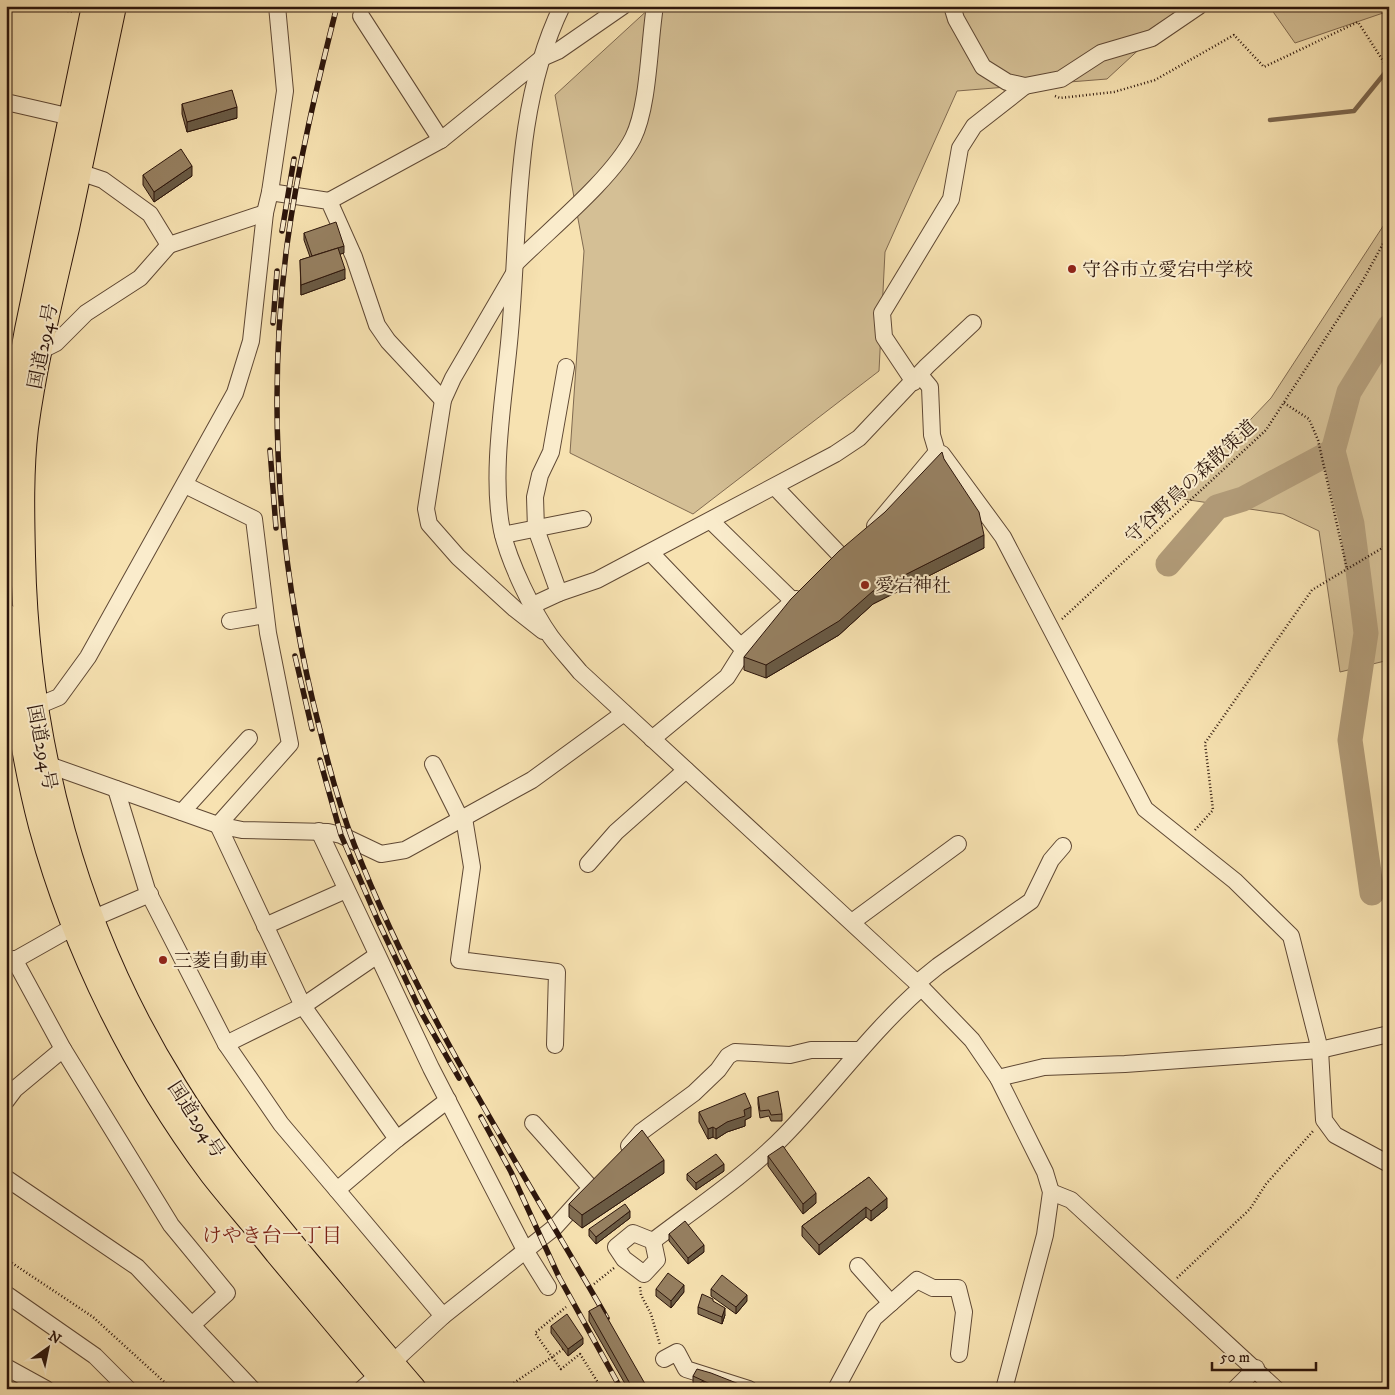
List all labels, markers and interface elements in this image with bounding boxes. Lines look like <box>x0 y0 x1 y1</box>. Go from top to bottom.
place label: 守谷市立愛宕中学校 <box>1082 259 1253 282</box>
marker: 守谷市立愛宕中学校 <box>1066 263 1078 275</box>
street label: 国道294号 <box>24 302 63 391</box>
street label: 守谷野鳥の森散策道 <box>1121 415 1261 549</box>
place label: 愛宕神社 <box>875 575 951 598</box>
marker: 愛宕神社 <box>859 579 871 591</box>
street label: 国道294号 <box>22 703 61 792</box>
place label: 三菱自動車 <box>173 950 268 973</box>
marker: 三菱自動車 <box>157 954 169 966</box>
street label: 国道294号 <box>162 1077 229 1162</box>
district label: けやき台一丁目 <box>202 1224 342 1249</box>
north arrow <box>22 1322 72 1372</box>
text: N <box>45 1327 65 1349</box>
scale bar <box>1212 1340 1316 1372</box>
text: 50 m <box>1220 1348 1250 1367</box>

